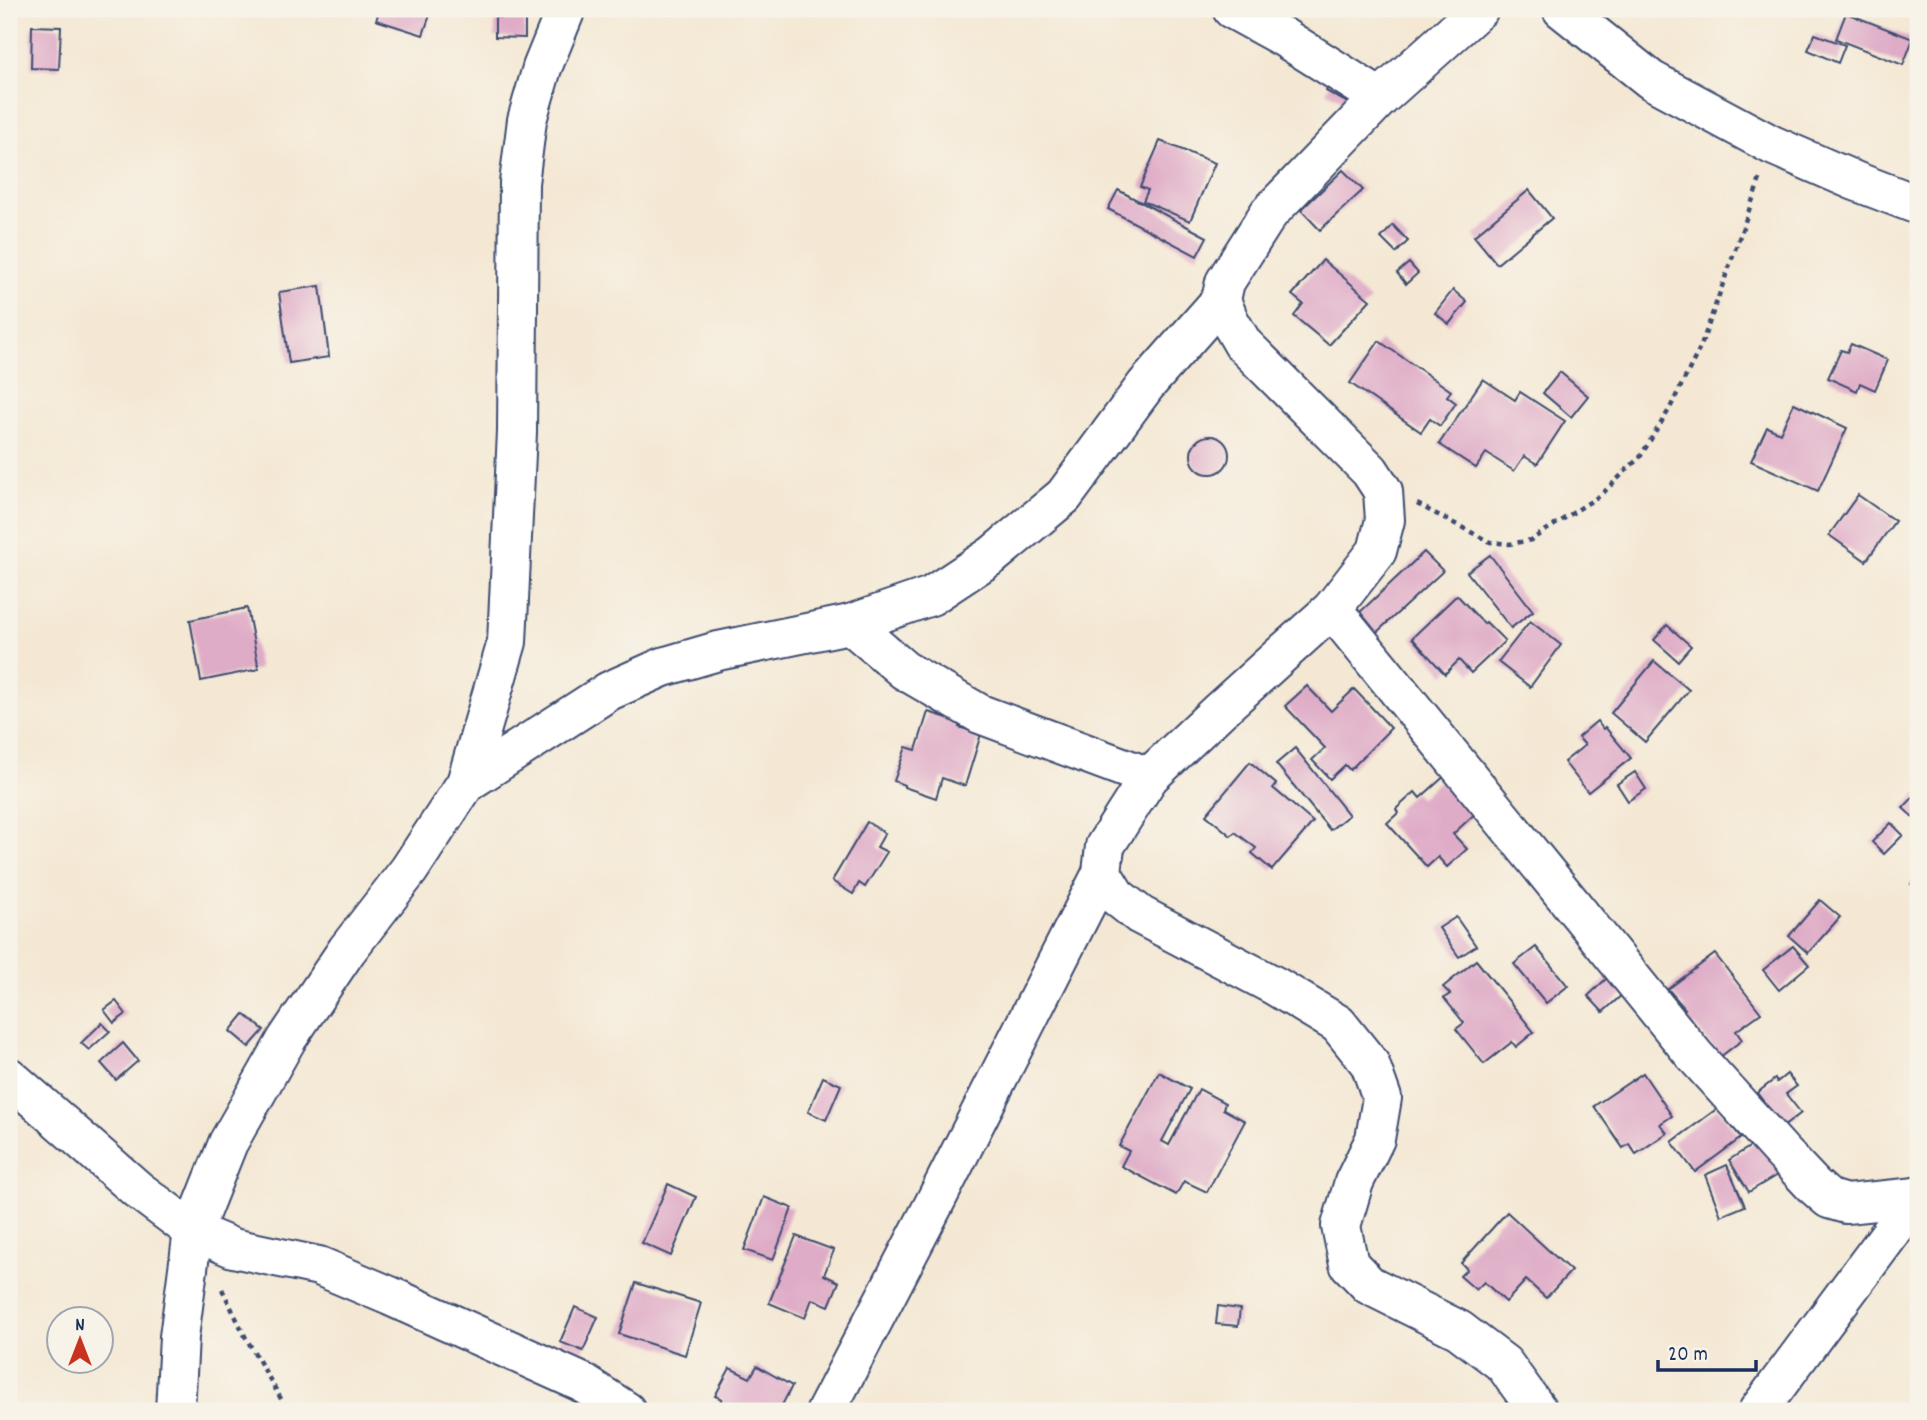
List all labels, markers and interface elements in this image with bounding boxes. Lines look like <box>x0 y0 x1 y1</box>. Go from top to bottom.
north arrow <box>46 1304 116 1374</box>
text: N <box>75 1313 85 1340</box>
scale bar <box>1658 1329 1756 1373</box>
text: 20 m <box>1668 1341 1708 1371</box>

